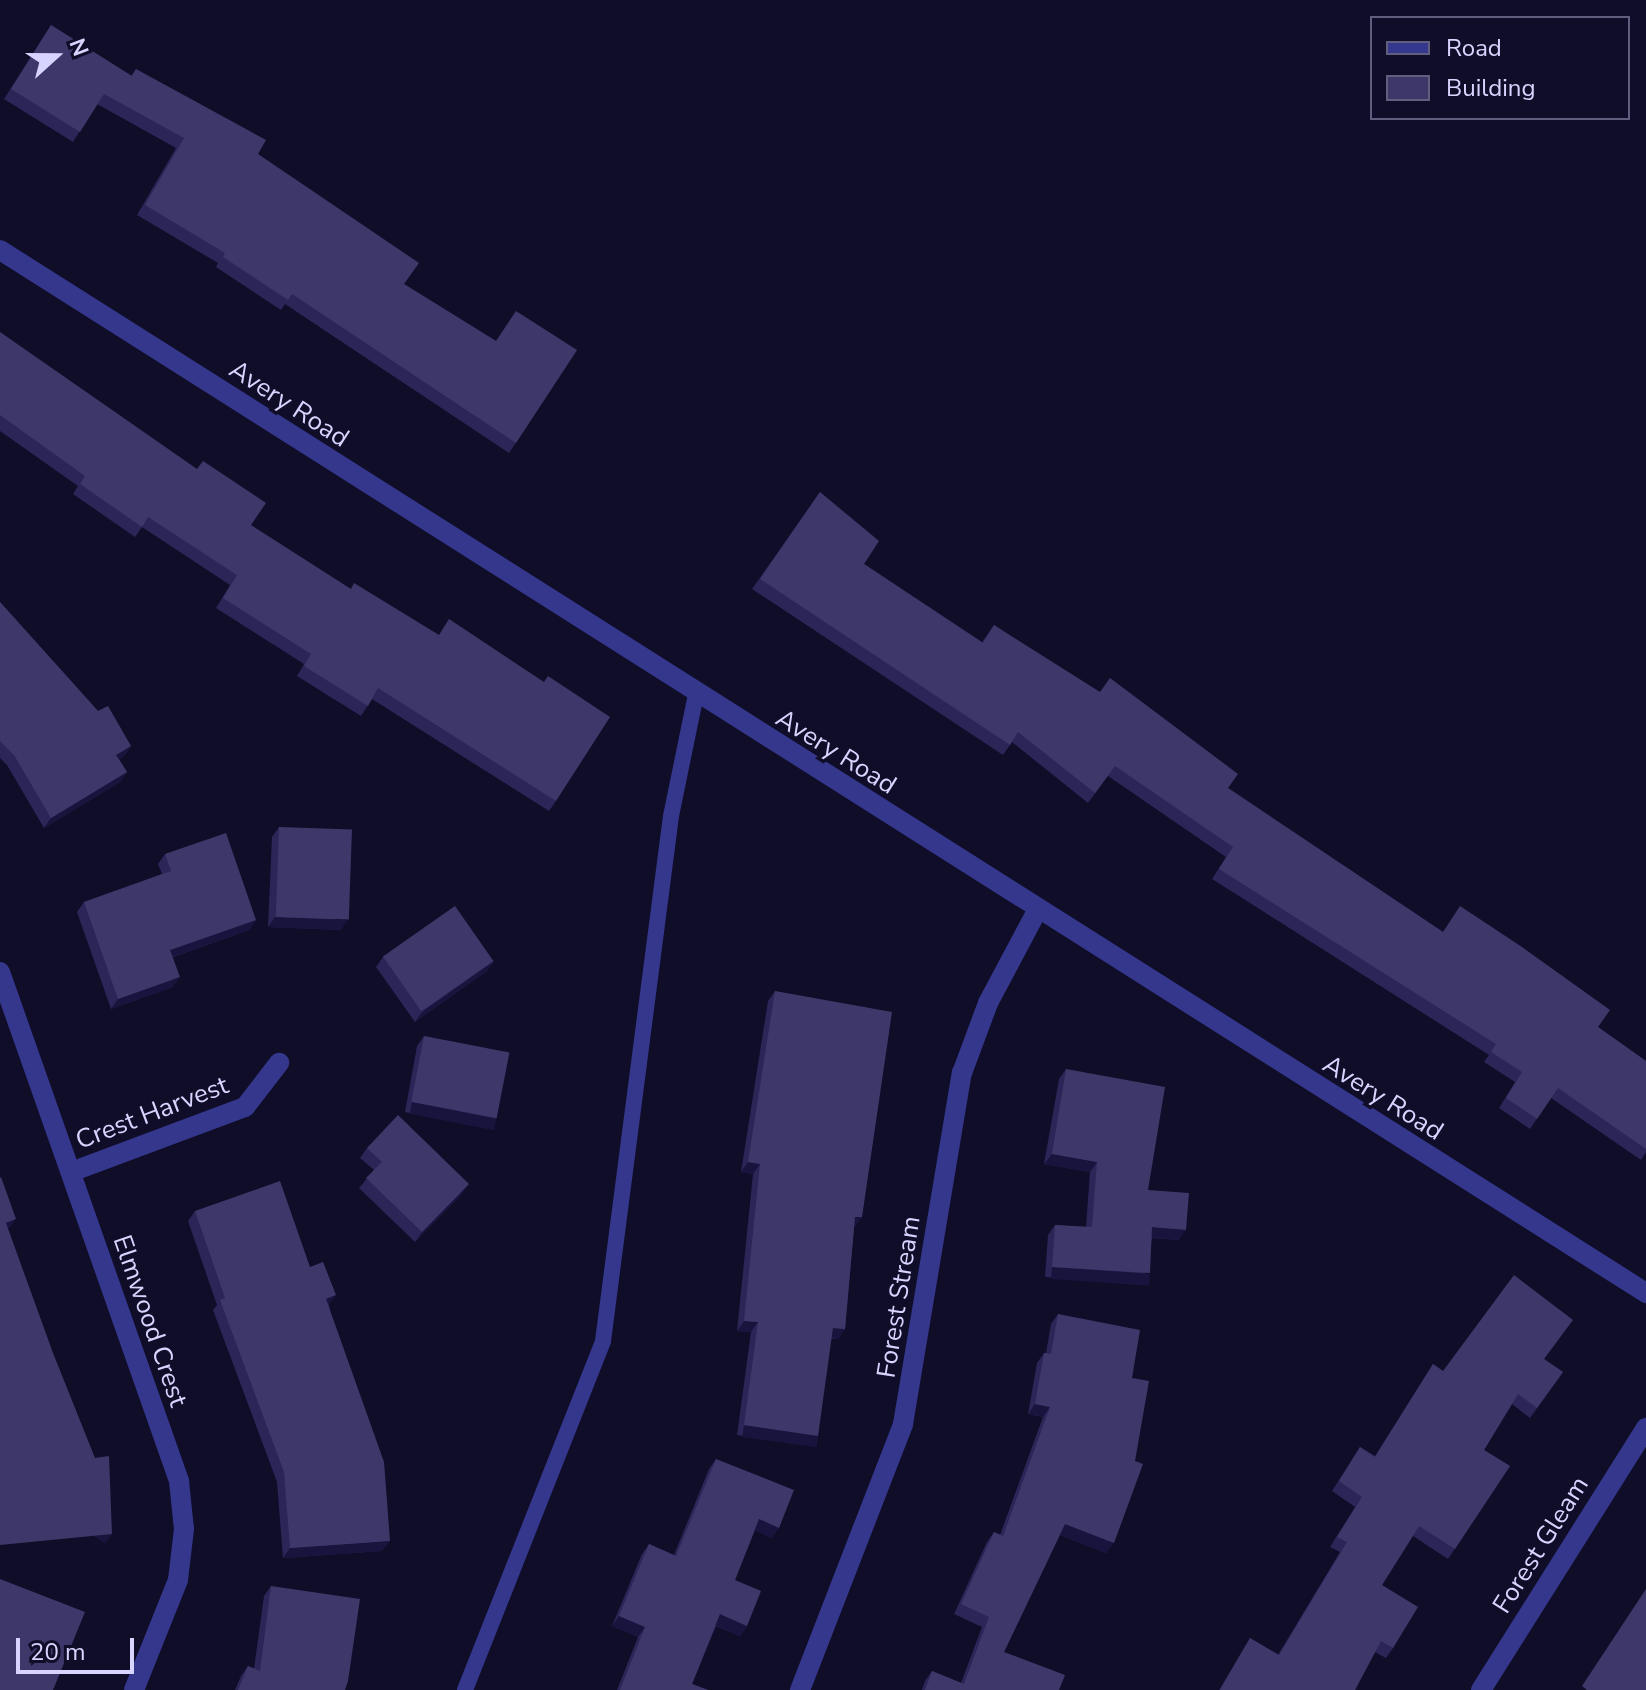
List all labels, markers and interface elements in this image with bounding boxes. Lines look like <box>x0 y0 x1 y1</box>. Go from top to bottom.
north arrow <box>16 16 96 96</box>
legend <box>1370 16 1630 120</box>
text: Road <box>1446 32 1502 64</box>
text: N <box>61 34 95 60</box>
text: Building <box>1446 72 1536 104</box>
street label: Avery Road <box>224 354 354 454</box>
street label: Avery Road <box>770 703 902 801</box>
street label: Avery Road <box>1317 1049 1449 1147</box>
street label: Crest Harvest <box>71 1070 233 1156</box>
street label: Forest Stream <box>871 1214 927 1380</box>
street label: Elmwood Crest <box>106 1231 194 1411</box>
street label: Forest Gleam <box>1487 1471 1595 1619</box>
scale bar <box>20 1622 138 1672</box>
text: 20 m <box>30 1636 86 1668</box>

